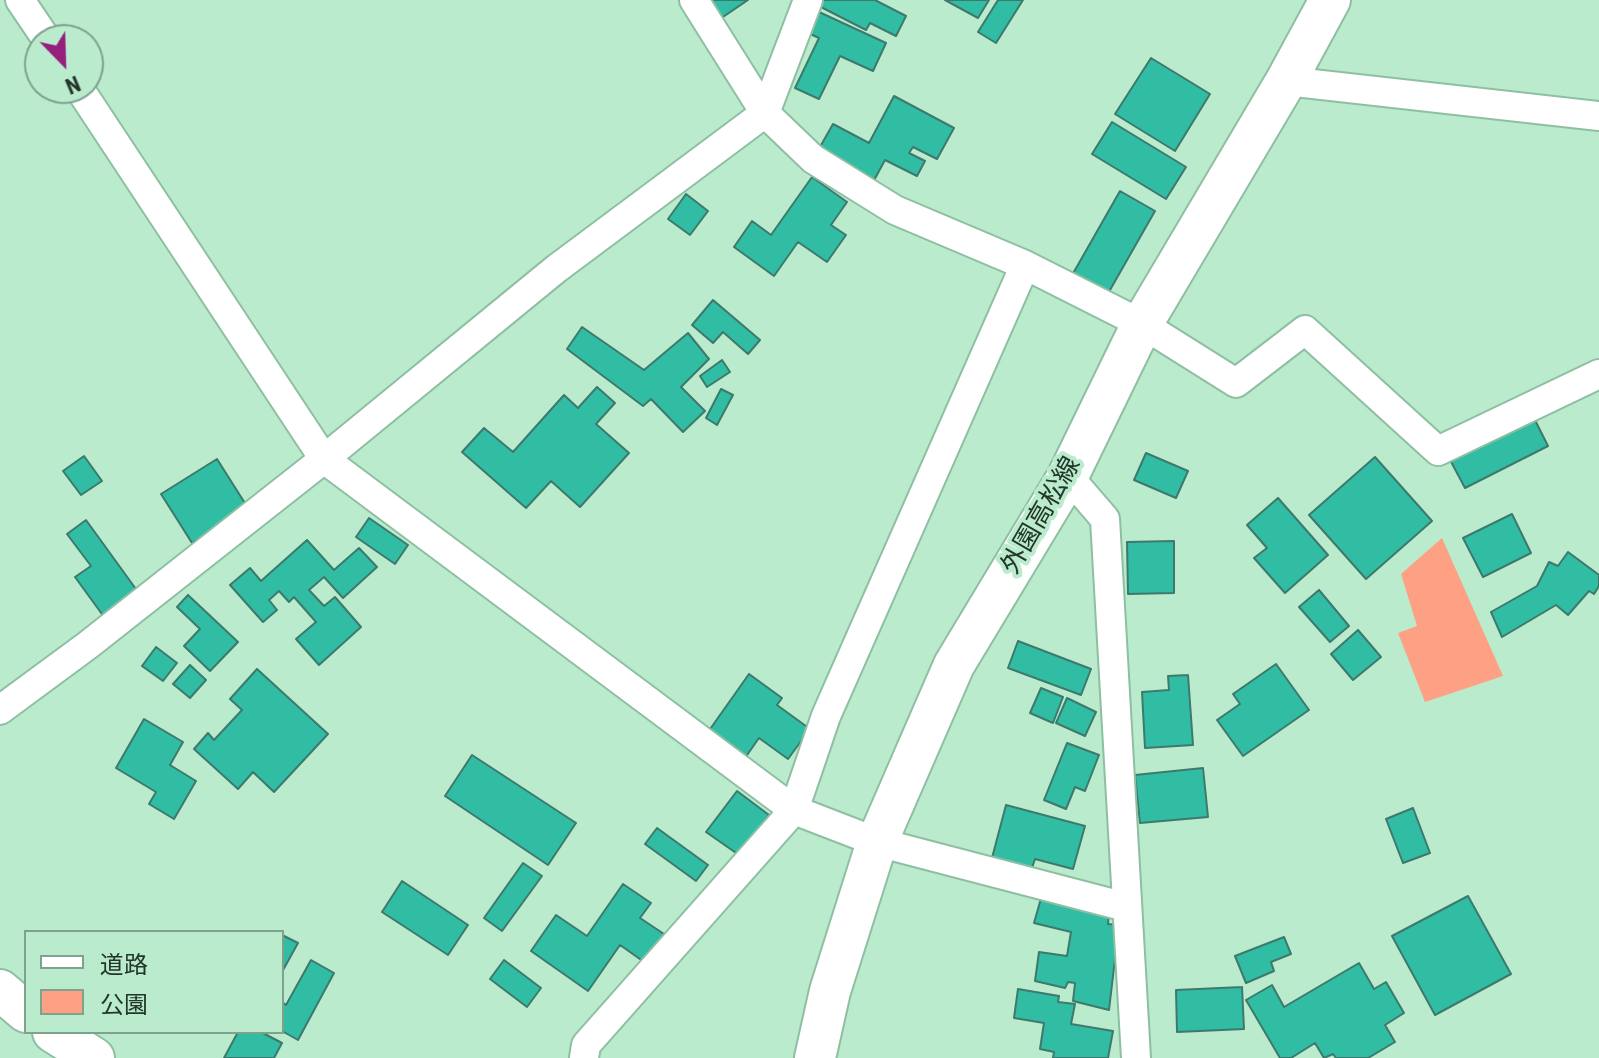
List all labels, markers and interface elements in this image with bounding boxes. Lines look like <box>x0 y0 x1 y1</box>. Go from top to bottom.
north arrow <box>24 24 104 104</box>
text: N <box>62 71 84 99</box>
street label: 外園高松線 <box>996 452 1088 580</box>
legend <box>24 930 284 1034</box>
text: 道路 <box>100 951 148 979</box>
text: 公園 <box>100 991 148 1019</box>

